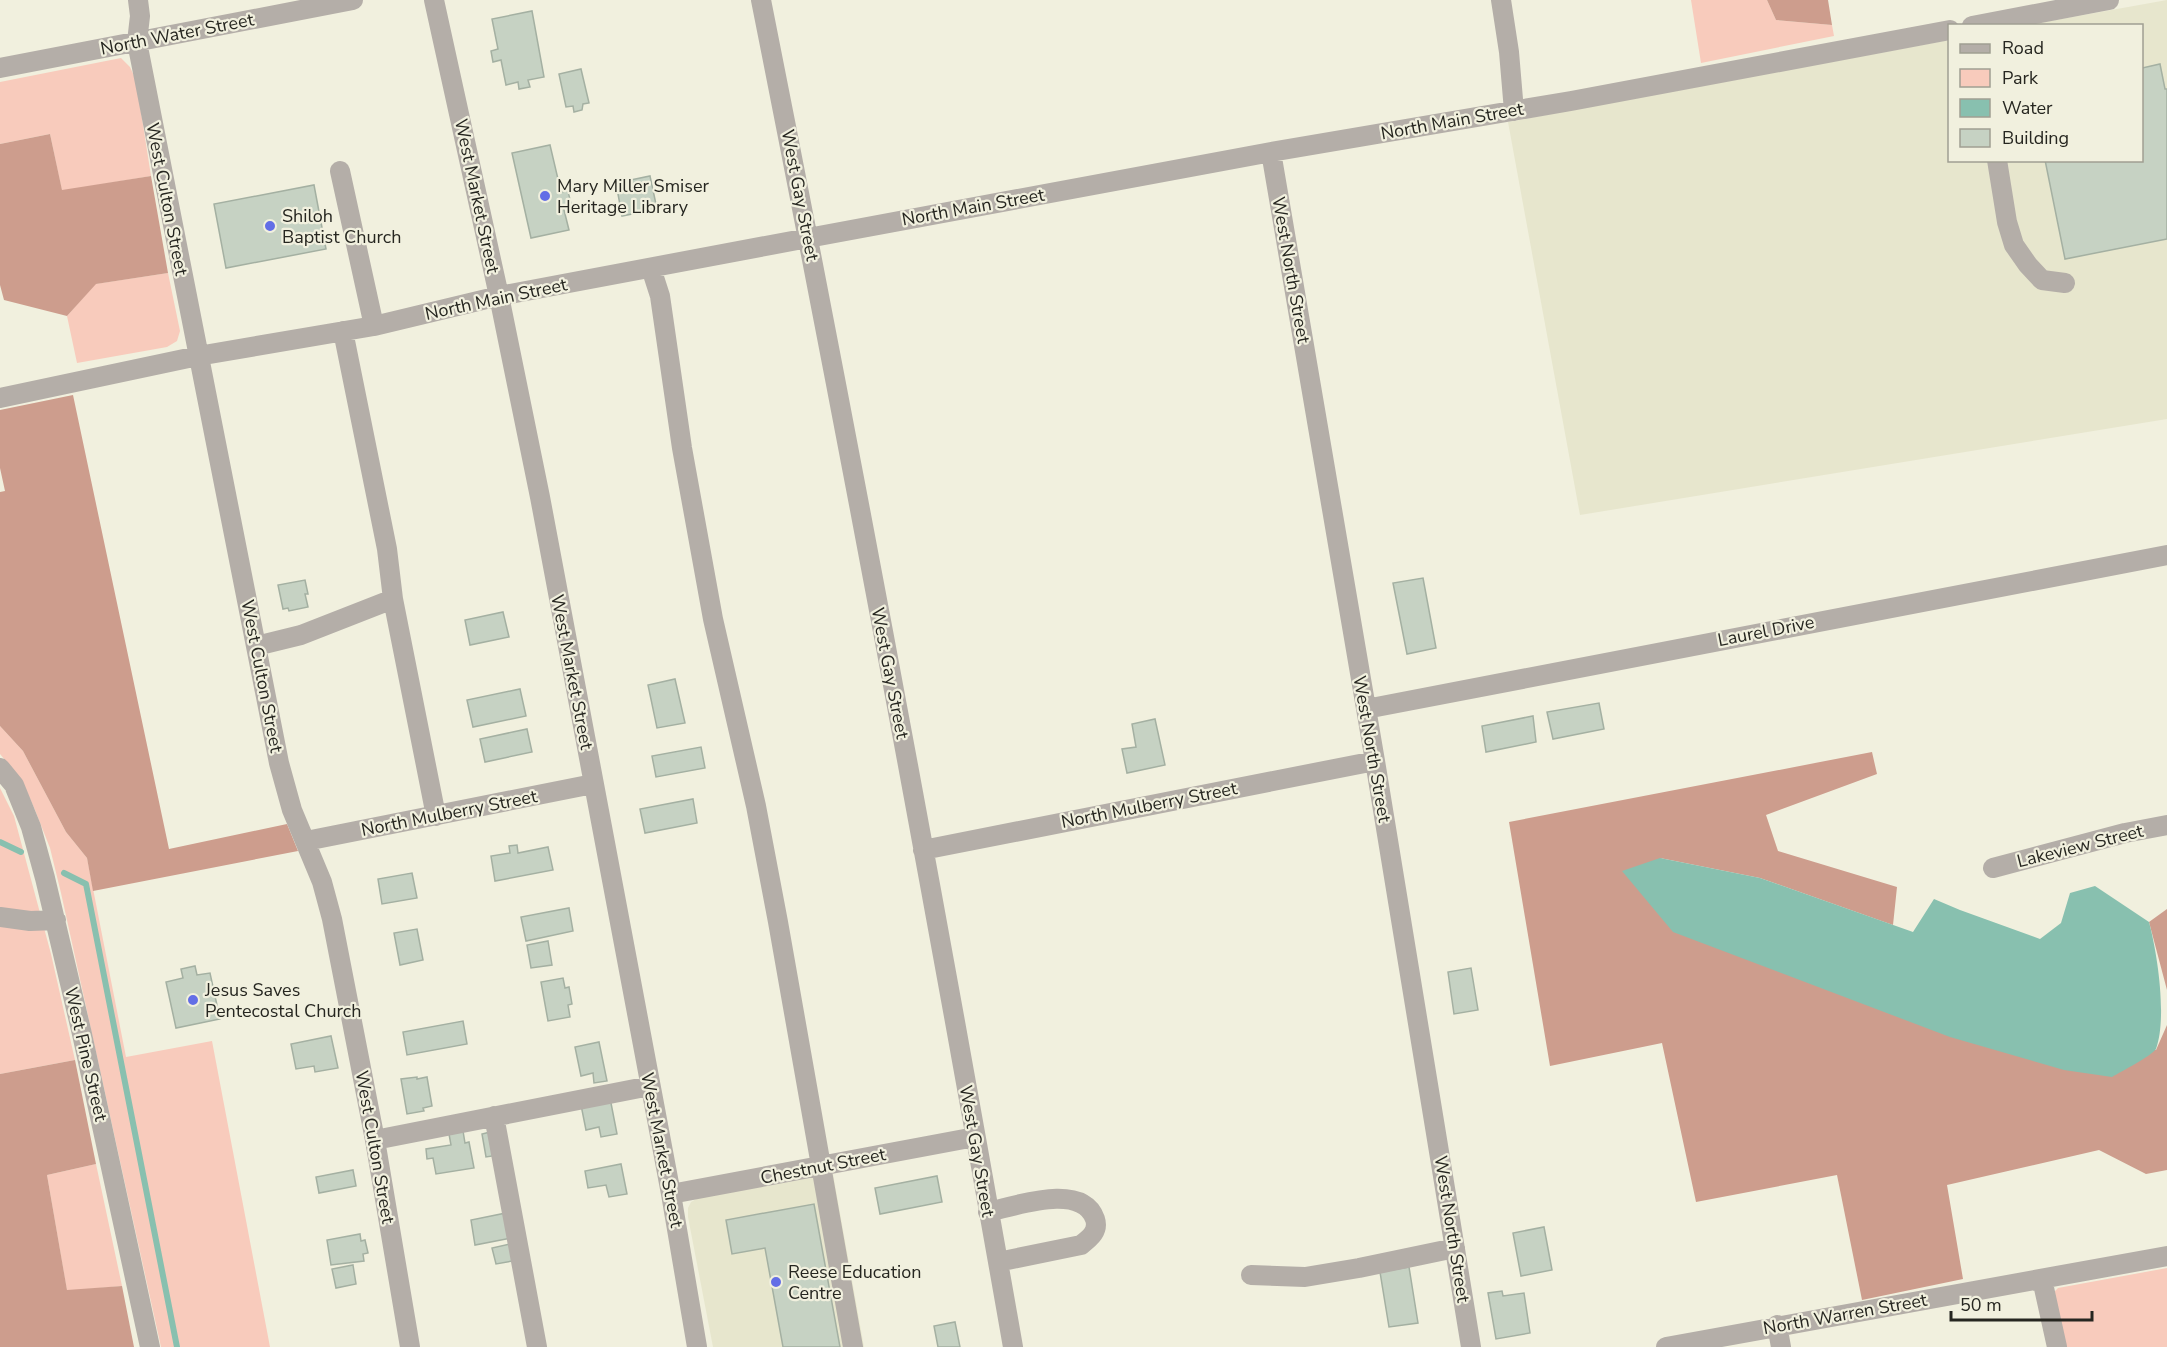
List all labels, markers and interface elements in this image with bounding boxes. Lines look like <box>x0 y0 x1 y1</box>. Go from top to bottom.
street label: North Water Street <box>98 7 256 61</box>
legend <box>1948 24 2143 162</box>
text: Road <box>2002 36 2044 60</box>
text: Park <box>2002 66 2039 90</box>
text: Water <box>2002 96 2053 120</box>
street label: North Main Street <box>1379 97 1526 145</box>
street label: West Market Street <box>449 116 505 276</box>
street label: West Culton Street <box>140 121 194 278</box>
text: Building <box>2002 126 2069 150</box>
street label: West Gay Street <box>775 127 825 263</box>
place label: Mary Miller Smiser Heritage Library <box>557 174 709 219</box>
street label: North Main Street <box>900 183 1047 231</box>
marker: Mary Miller Smiser Heritage Library <box>538 189 552 203</box>
street label: West North Street <box>1266 195 1316 346</box>
place label: Shiloh Baptist Church <box>282 204 401 249</box>
marker: Shiloh Baptist Church <box>263 219 277 233</box>
street label: North Main Street <box>423 272 570 326</box>
street label: West Market Street <box>545 592 599 752</box>
street label: West Culton Street <box>235 598 289 755</box>
street label: West Gay Street <box>865 605 915 741</box>
street label: Laurel Drive <box>1716 610 1816 652</box>
street label: West North Street <box>1347 674 1397 825</box>
street label: North Mulberry Street <box>1059 776 1240 834</box>
street label: North Mulberry Street <box>359 784 540 842</box>
street label: Lakeview Street <box>2014 819 2146 873</box>
place label: Jesus Saves Pentecostal Church <box>204 978 361 1023</box>
street label: West Pine Street <box>59 985 113 1124</box>
marker: Jesus Saves Pentecostal Church <box>186 993 200 1007</box>
street label: West Culton Street <box>350 1069 400 1226</box>
street label: West Market Street <box>635 1070 689 1230</box>
street label: West Gay Street <box>954 1083 1001 1219</box>
street label: Chestnut Street <box>758 1142 888 1190</box>
street label: West North Street <box>1429 1154 1476 1305</box>
place label: Reese Education Centre <box>788 1260 921 1305</box>
marker: Reese Education Centre <box>769 1275 783 1289</box>
scale bar <box>1951 1284 2092 1322</box>
street label: North Warren Street <box>1761 1288 1930 1340</box>
text: 50 m <box>1960 1293 2002 1317</box>

